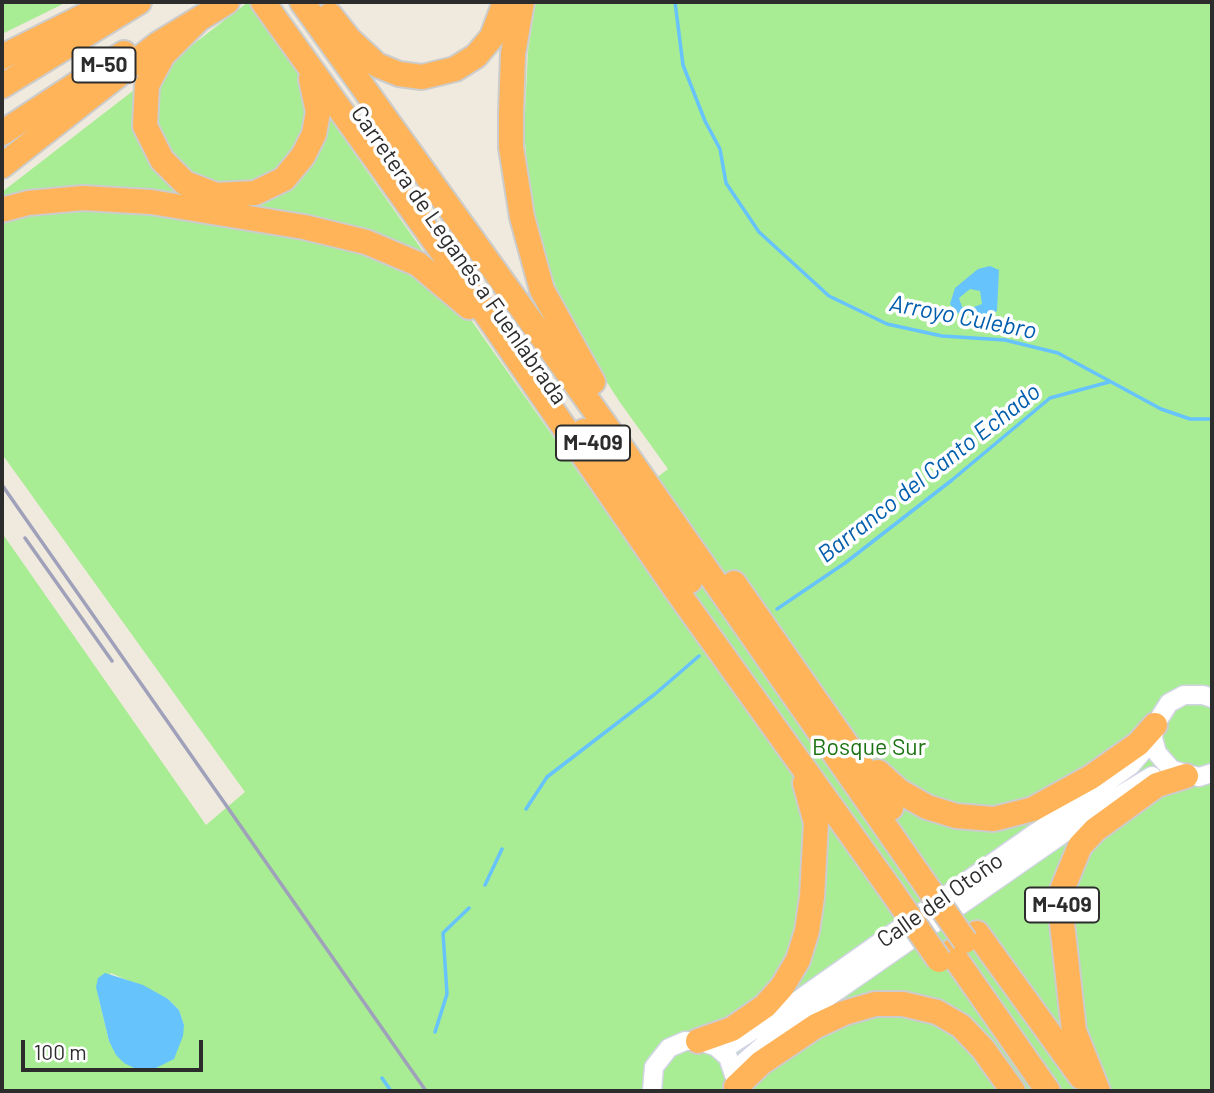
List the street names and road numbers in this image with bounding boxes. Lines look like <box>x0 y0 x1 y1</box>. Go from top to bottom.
road number: M-50 <box>72 48 136 82</box>
street label: Carretera de Leganés a Fuenlabrada <box>345 100 573 410</box>
road number: M-409 <box>556 426 630 460</box>
street label: Calle del Otoño <box>872 846 1008 954</box>
road number: M-409 <box>1025 888 1099 922</box>

